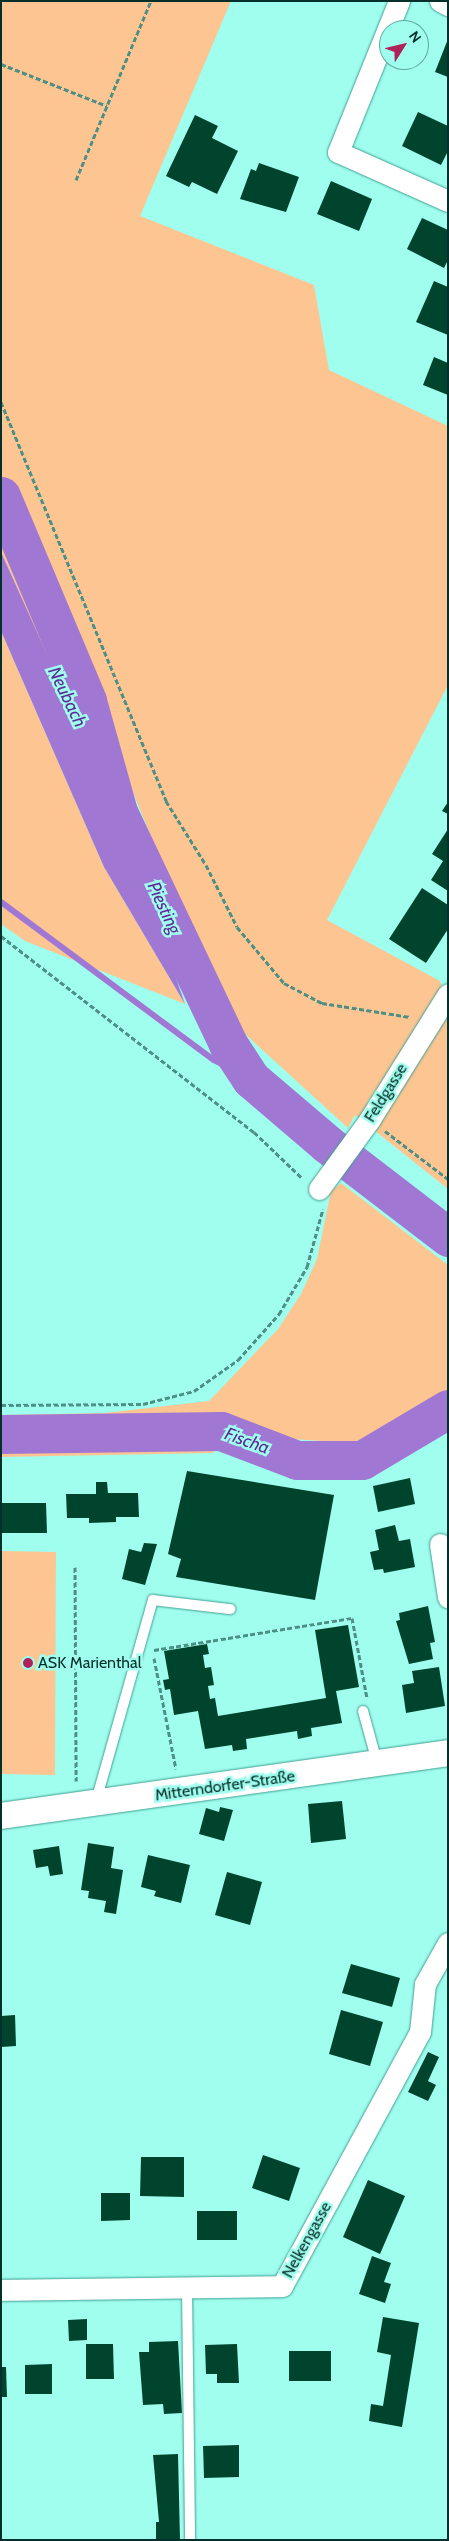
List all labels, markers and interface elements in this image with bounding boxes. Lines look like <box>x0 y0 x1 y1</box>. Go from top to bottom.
north arrow <box>379 20 429 70</box>
text: N <box>405 27 426 46</box>
water label: Neubach <box>43 663 91 731</box>
water label: Piesting <box>142 878 186 938</box>
street label: Feldgasse <box>360 1060 412 1126</box>
water label: Fischa <box>222 1423 272 1459</box>
place label: ASK Marienthal <box>38 1653 141 1673</box>
marker: ASK Marienthal <box>22 1657 34 1669</box>
street label: Mitterndorfer-Straße <box>154 1767 296 1805</box>
street label: Nelkengasse <box>278 2199 336 2281</box>

